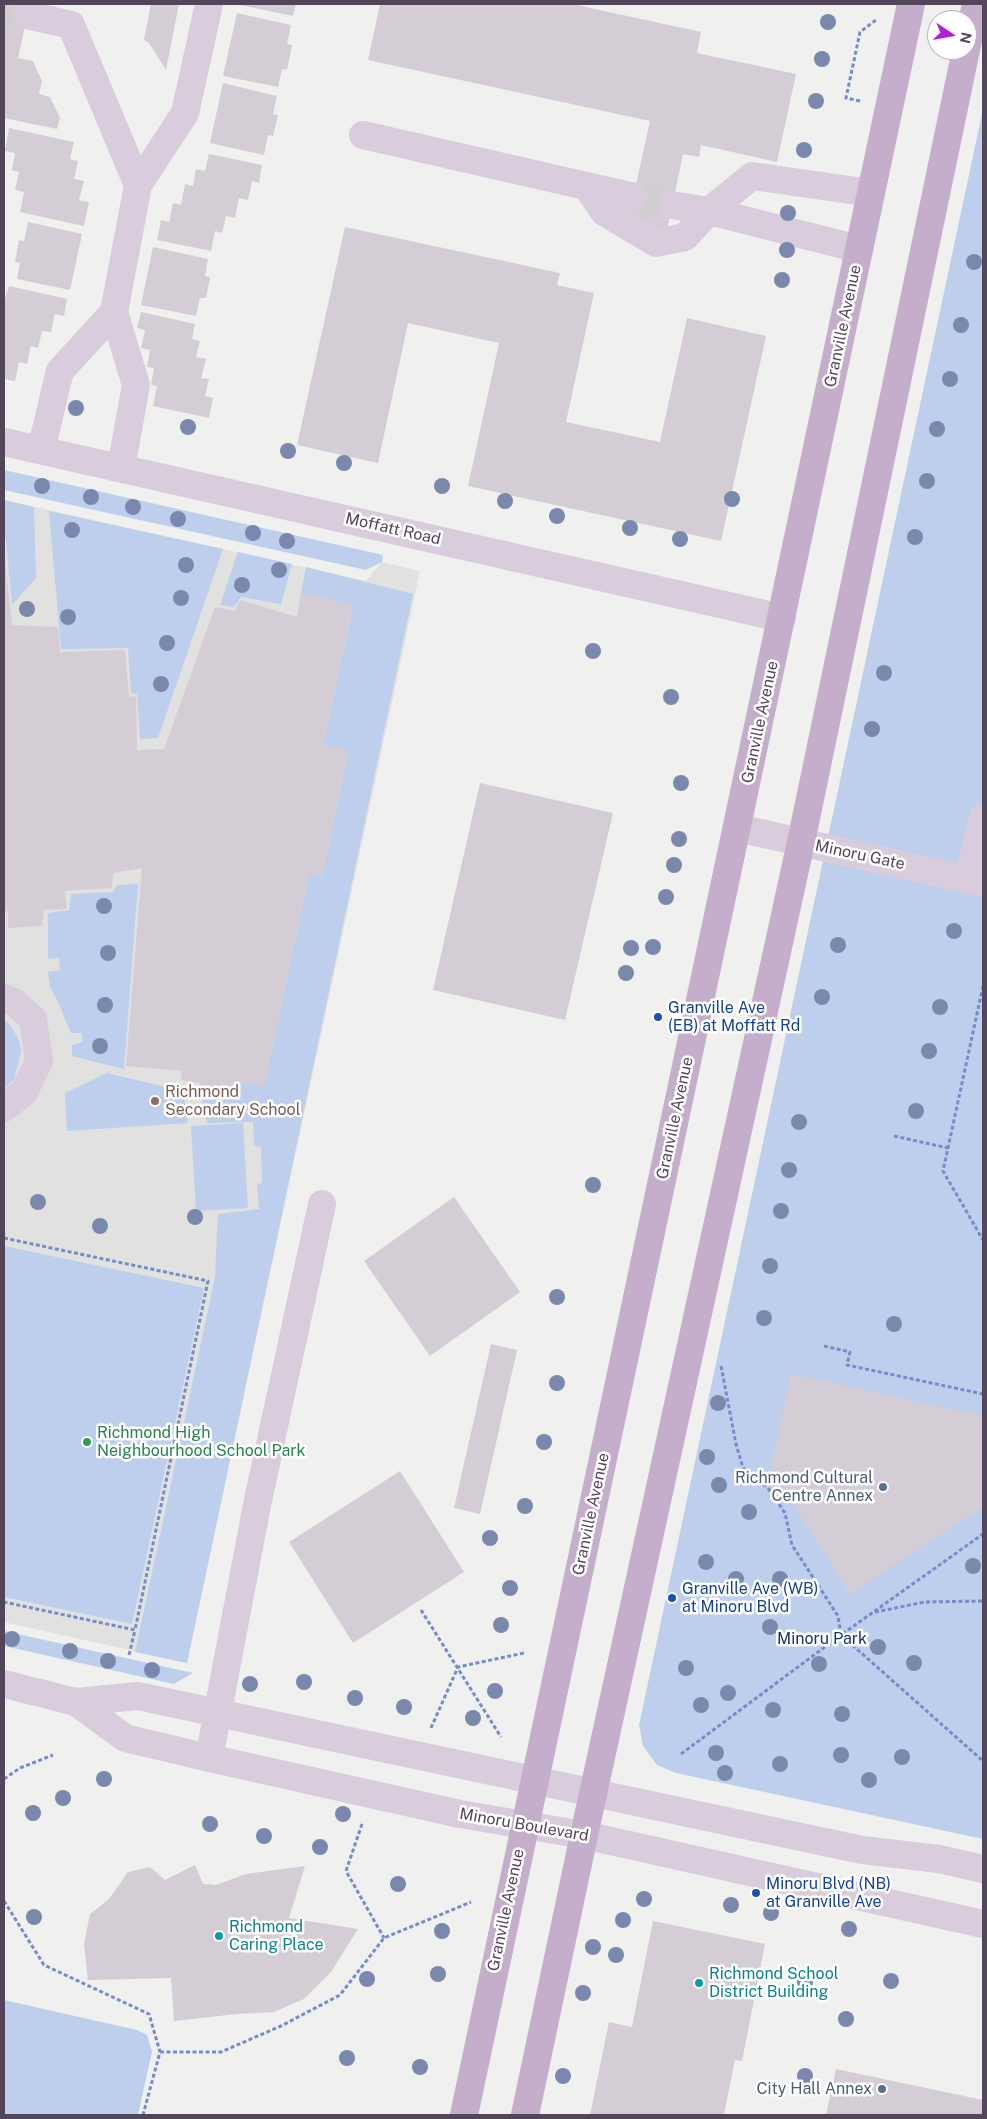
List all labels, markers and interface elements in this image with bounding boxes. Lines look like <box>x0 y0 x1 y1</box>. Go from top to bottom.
north arrow <box>927 10 977 60</box>
text: N <box>957 31 975 45</box>
street label: Granville Avenue <box>821 263 865 389</box>
street label: Moffatt Road <box>344 509 442 549</box>
street label: Granville Avenue <box>738 659 782 785</box>
street label: Minoru Gate <box>813 836 907 874</box>
place label: Granville Ave (EB) at Moffatt Rd <box>668 998 800 1036</box>
marker: Granville Ave (EB) at Moffatt Rd <box>652 1011 664 1023</box>
street label: Granville Avenue <box>653 1055 697 1181</box>
place label: Richmond Secondary School <box>165 1082 300 1120</box>
marker: Richmond Secondary School <box>149 1095 161 1107</box>
place label: Richmond High Neighbourhood School Park <box>97 1423 306 1461</box>
marker: Richmond High Neighbourhood School Park <box>81 1436 93 1448</box>
street label: Granville Avenue <box>569 1451 613 1577</box>
place label: Richmond Cultural Centre Annex <box>735 1468 873 1506</box>
marker: Richmond Cultural Centre Annex <box>877 1481 889 1493</box>
place label: Granville Ave (WB) at Minoru Blvd <box>682 1579 819 1617</box>
marker: Granville Ave (WB) at Minoru Blvd <box>666 1592 678 1604</box>
park label: Minoru Park <box>777 1629 867 1649</box>
street label: Minoru Boulevard <box>458 1804 590 1846</box>
street label: Granville Avenue <box>484 1847 528 1973</box>
place label: Minoru Blvd (NB) at Granville Ave <box>766 1874 891 1912</box>
marker: Minoru Blvd (NB) at Granville Ave <box>750 1887 762 1899</box>
place label: Richmond Caring Place <box>229 1917 324 1955</box>
marker: Richmond Caring Place <box>213 1930 225 1942</box>
place label: Richmond School District Building <box>709 1964 839 2002</box>
marker: Richmond School District Building <box>693 1977 705 1989</box>
place label: City Hall Annex <box>757 2079 872 2099</box>
marker: City Hall Annex <box>876 2083 888 2095</box>

